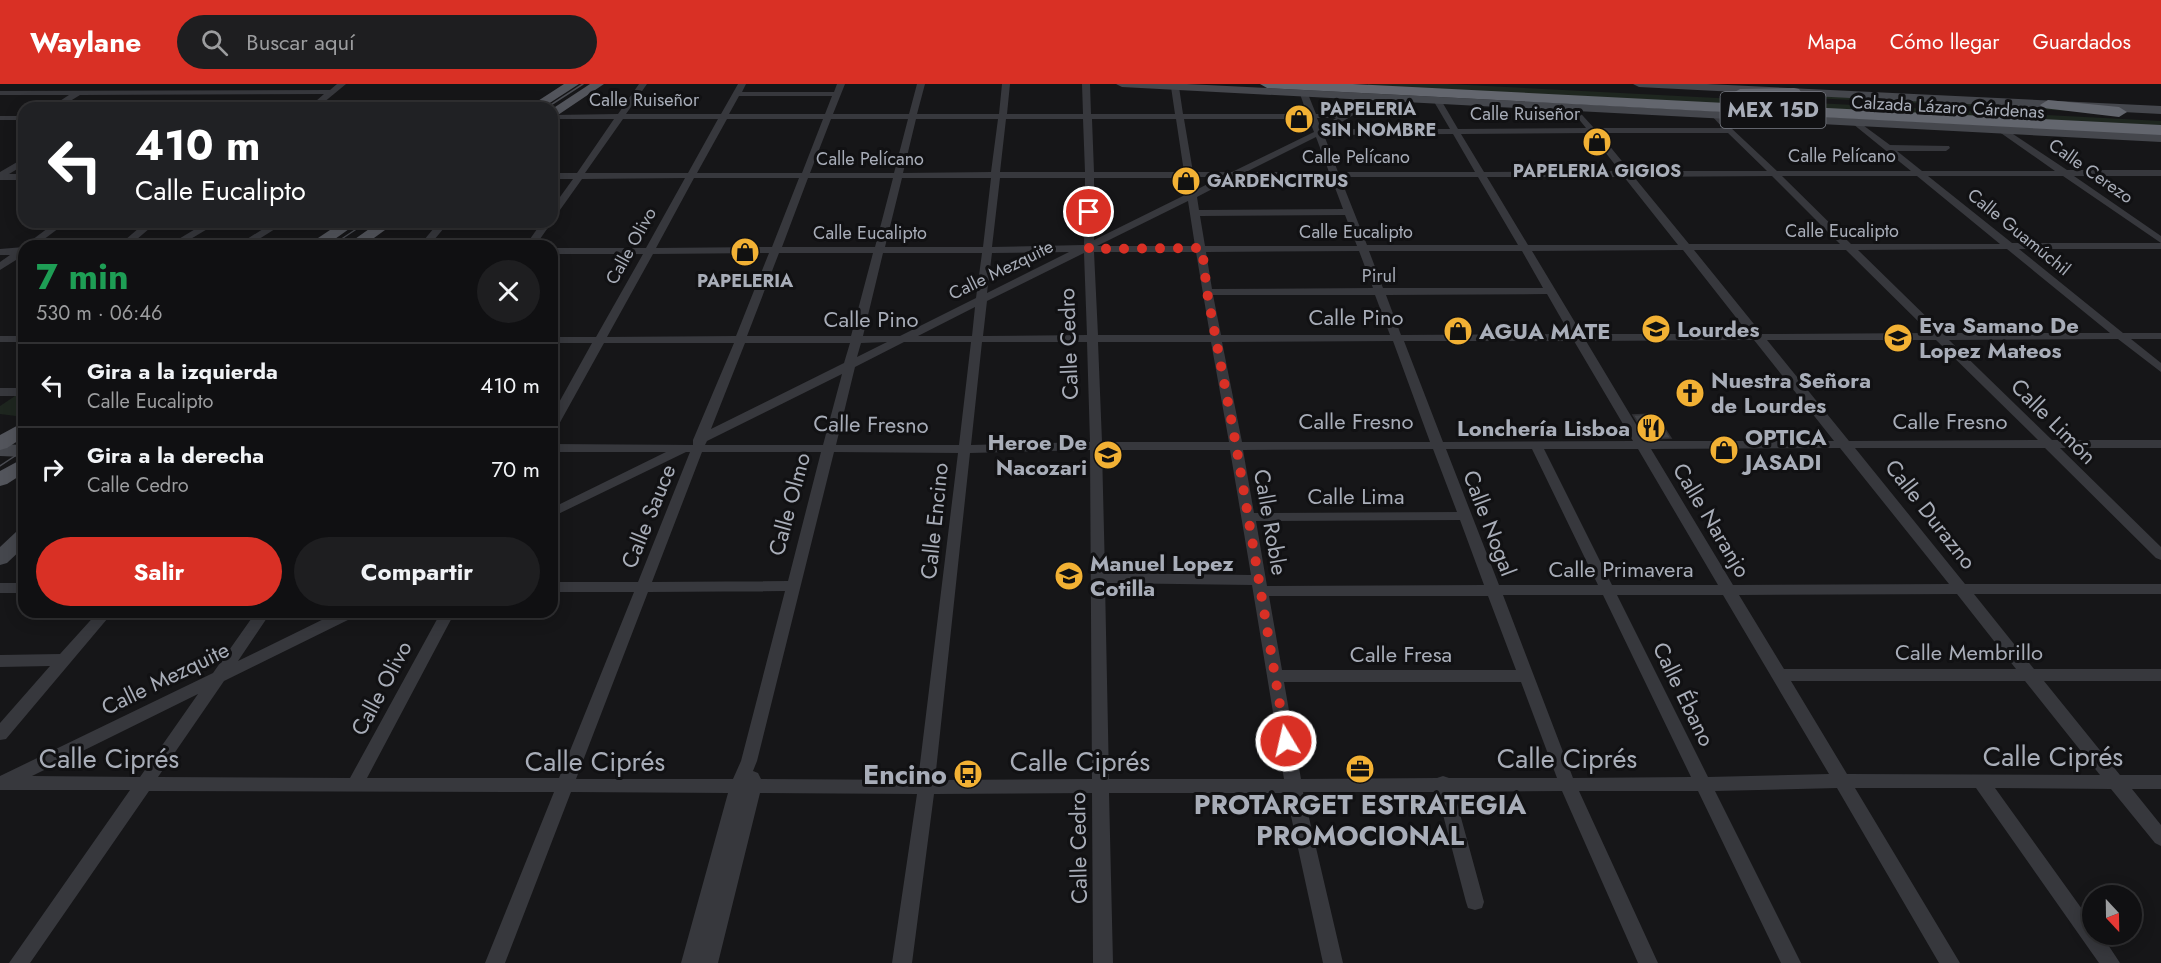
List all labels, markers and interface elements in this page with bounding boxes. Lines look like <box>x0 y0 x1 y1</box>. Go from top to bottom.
search box <box>177 15 597 69</box>
text: Waylane <box>30 22 141 63</box>
icon: search <box>198 26 231 59</box>
text: Buscar aquí <box>246 26 355 58</box>
text: Mapa <box>1807 27 1857 57</box>
text: Cómo llegar <box>1890 27 1999 57</box>
text: Guardados <box>2032 27 2131 57</box>
street label: Calle Ruiseñor <box>589 87 700 113</box>
street label: Calzada Lázaro Cárdenas <box>1851 89 2045 125</box>
road number: MEX 15D <box>1720 92 1826 128</box>
place label: PAPELERIA SIN NOMBRE <box>1320 96 1436 143</box>
street label: Calle Ruiseñor <box>1470 101 1581 127</box>
shop icon: PAPELERIA SIN NOMBRE <box>1283 103 1315 135</box>
text: 410 m <box>135 115 261 176</box>
icon: left <box>36 126 114 204</box>
shop icon: PAPELERIA GIGIOS <box>1581 126 1613 158</box>
street label: Calle Cerezo <box>2043 132 2139 210</box>
street label: Calle Pelícano <box>1788 143 1896 169</box>
street label: Calle Pelícano <box>1302 144 1410 170</box>
street label: Calle Pelícano <box>816 146 924 172</box>
place label: PAPELERIA GIGIOS <box>1513 158 1681 184</box>
shop icon: GARDENCITRUS <box>1170 165 1202 197</box>
place label: GARDENCITRUS <box>1207 168 1348 194</box>
text: Calle Eucalipto <box>135 171 306 210</box>
street label: Calle Guamúchil <box>1962 182 2076 282</box>
pin <box>1063 186 1114 237</box>
icon: arrive <box>1072 195 1105 228</box>
street label: Calle Olivo <box>599 203 663 289</box>
street label: Calle Eucalipto <box>1785 218 1899 244</box>
street label: Calle Eucalipto <box>1299 219 1413 245</box>
street label: Calle Eucalipto <box>813 220 927 246</box>
street label: Calle Mezquite <box>944 233 1058 307</box>
shop icon: PAPELERIA <box>729 236 761 268</box>
text: 7 min <box>36 250 129 302</box>
button: close <box>477 260 540 323</box>
street label: Pirul <box>1362 263 1396 289</box>
place label: PAPELERIA <box>697 268 794 294</box>
street label: Calle Cedro <box>1050 288 1086 400</box>
text: 530 m · 06:46 <box>36 299 163 328</box>
street label: Calle Pino <box>1308 301 1404 333</box>
street label: Calle Pino <box>823 303 919 335</box>
place label: Eva Samano De Lopez Mateos <box>1919 309 2079 366</box>
school or university icon: Lourdes <box>1640 313 1672 345</box>
place label: Lourdes <box>1677 313 1760 345</box>
shop icon: AGUA MATE <box>1442 315 1474 347</box>
place label: AGUA MATE <box>1478 315 1610 347</box>
school or university icon: Eva Samano De Lopez Mateos <box>1882 322 1914 354</box>
text: Gira a la izquierda <box>87 355 278 387</box>
place label: Nuestra Señora de Lourdes <box>1711 364 1871 421</box>
icon: left <box>36 369 69 402</box>
text: 410 m <box>480 369 540 401</box>
street label: Calle Limón <box>2004 371 2104 471</box>
church icon: Nuestra Señora de Lourdes <box>1674 377 1706 409</box>
text: Calle Eucalipto <box>87 387 213 416</box>
street label: Calle Fresno <box>1298 405 1414 437</box>
street label: Calle Fresno <box>1892 405 2008 437</box>
street label: Calle Fresno <box>813 407 929 441</box>
place label: Lonchería Lisboa <box>1457 412 1630 444</box>
restaurant icon: Lonchería Lisboa <box>1635 412 1667 444</box>
place label: OPTICA JASADI <box>1741 421 1828 478</box>
place label: Heroe De Nacozari <box>987 426 1087 483</box>
shop icon: OPTICA JASADI <box>1708 434 1740 466</box>
text: Gira a la derecha <box>87 439 264 471</box>
school or university icon: Heroe De Nacozari <box>1092 439 1124 471</box>
street label: Calle Olmo <box>760 449 818 559</box>
street label: Calle Durazno <box>1878 452 1984 576</box>
icon: right <box>36 453 69 486</box>
text: 70 m <box>491 453 540 485</box>
street label: Calle Naranjo <box>1665 457 1759 583</box>
street label: Calle Sauce <box>613 459 683 573</box>
street label: Calle Encino <box>912 461 956 581</box>
street label: Calle Nogal <box>1455 465 1525 581</box>
street label: Calle Roble <box>1246 467 1296 577</box>
text: Calle Cedro <box>87 471 189 500</box>
street label: Calle Lima <box>1307 480 1405 512</box>
button: Salir <box>36 537 282 606</box>
button: Compartir <box>294 537 540 606</box>
place label: Manuel Lopez Cotilla <box>1090 547 1234 604</box>
street label: Calle Primavera <box>1548 553 1694 585</box>
school or university icon: Manuel Lopez Cotilla <box>1053 560 1085 592</box>
street label: Calle Mezquite <box>96 633 234 723</box>
street label: Calle Olivo <box>343 635 419 741</box>
street label: Calle Ébano <box>1645 636 1723 752</box>
street label: Calle Membrillo <box>1895 636 2043 668</box>
street label: Calle Fresa <box>1350 638 1452 670</box>
position arrow <box>1254 709 1318 773</box>
street label: Calle Ciprés <box>1983 737 2123 776</box>
street label: Calle Ciprés <box>39 739 179 778</box>
street label: Calle Ciprés <box>1497 739 1637 778</box>
street label: Calle Ciprés <box>525 742 665 781</box>
street label: Calle Ciprés <box>1010 742 1150 781</box>
office icon: PROTARGET ESTRATEGIA PROMOCIONAL <box>1344 753 1376 785</box>
place label: Encino <box>863 755 947 794</box>
bus stop icon: Encino <box>952 758 984 790</box>
place label: PROTARGET ESTRATEGIA PROMOCIONAL <box>1194 785 1526 855</box>
street label: Calle Cedro <box>1061 792 1095 904</box>
north arrow <box>2082 885 2142 945</box>
map controls <box>2082 885 2142 945</box>

